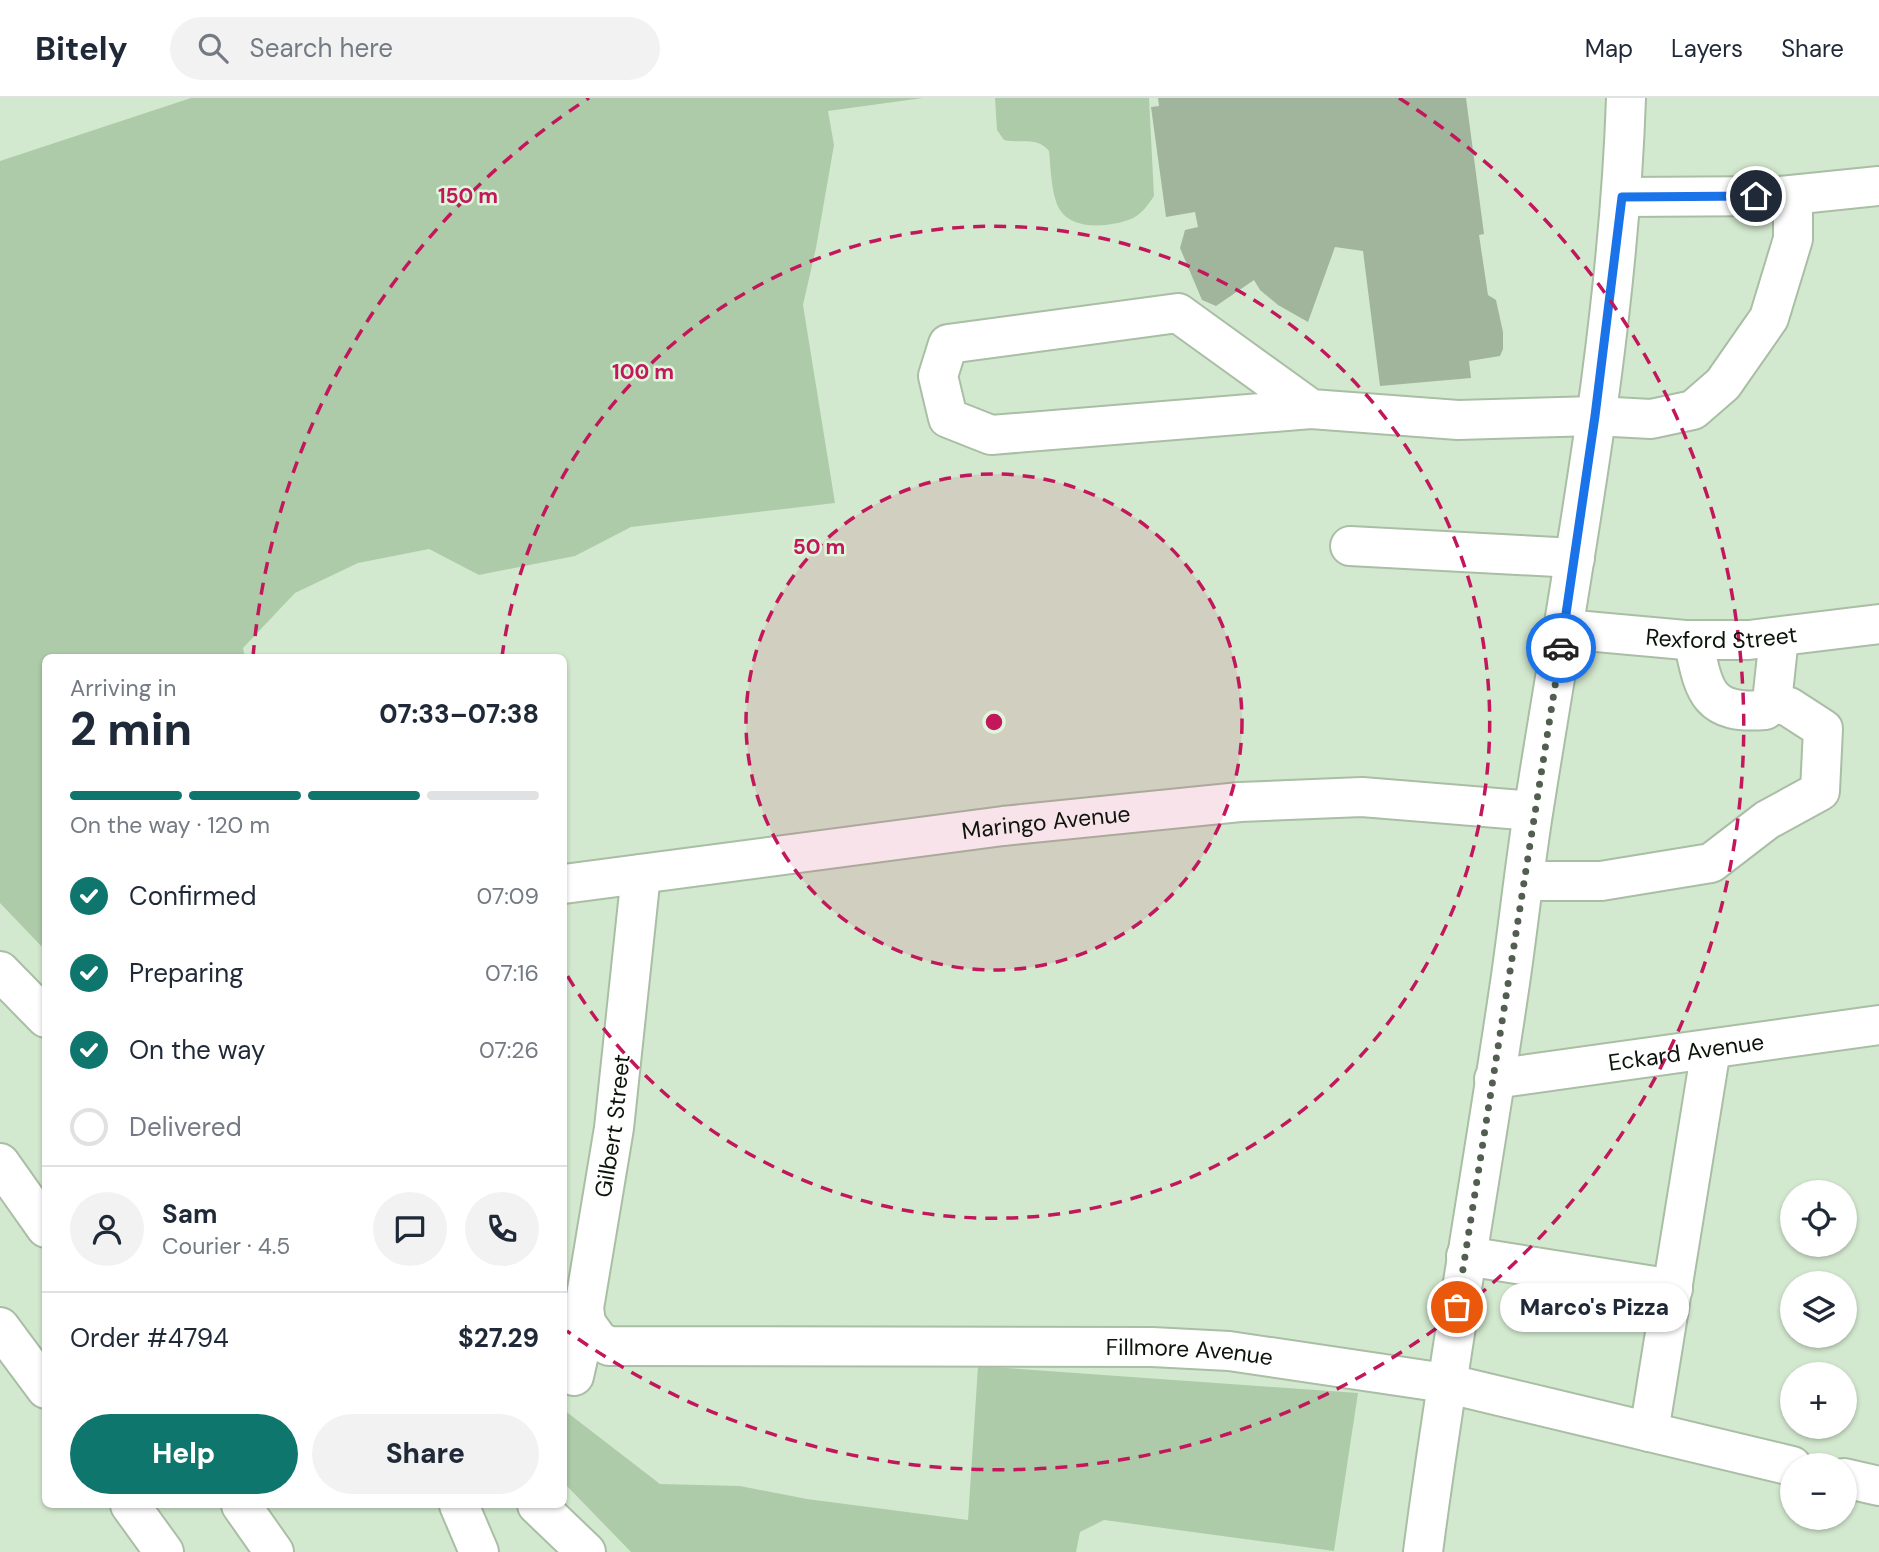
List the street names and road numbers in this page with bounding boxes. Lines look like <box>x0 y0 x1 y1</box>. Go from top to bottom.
street label: Rexford Street <box>1644 619 1799 655</box>
street label: Maringo Avenue <box>960 798 1132 846</box>
street label: Eckard Avenue <box>1606 1026 1766 1078</box>
street label: Gilbert Street <box>588 1053 637 1200</box>
street label: Fillmore Avenue <box>1106 1332 1275 1372</box>

